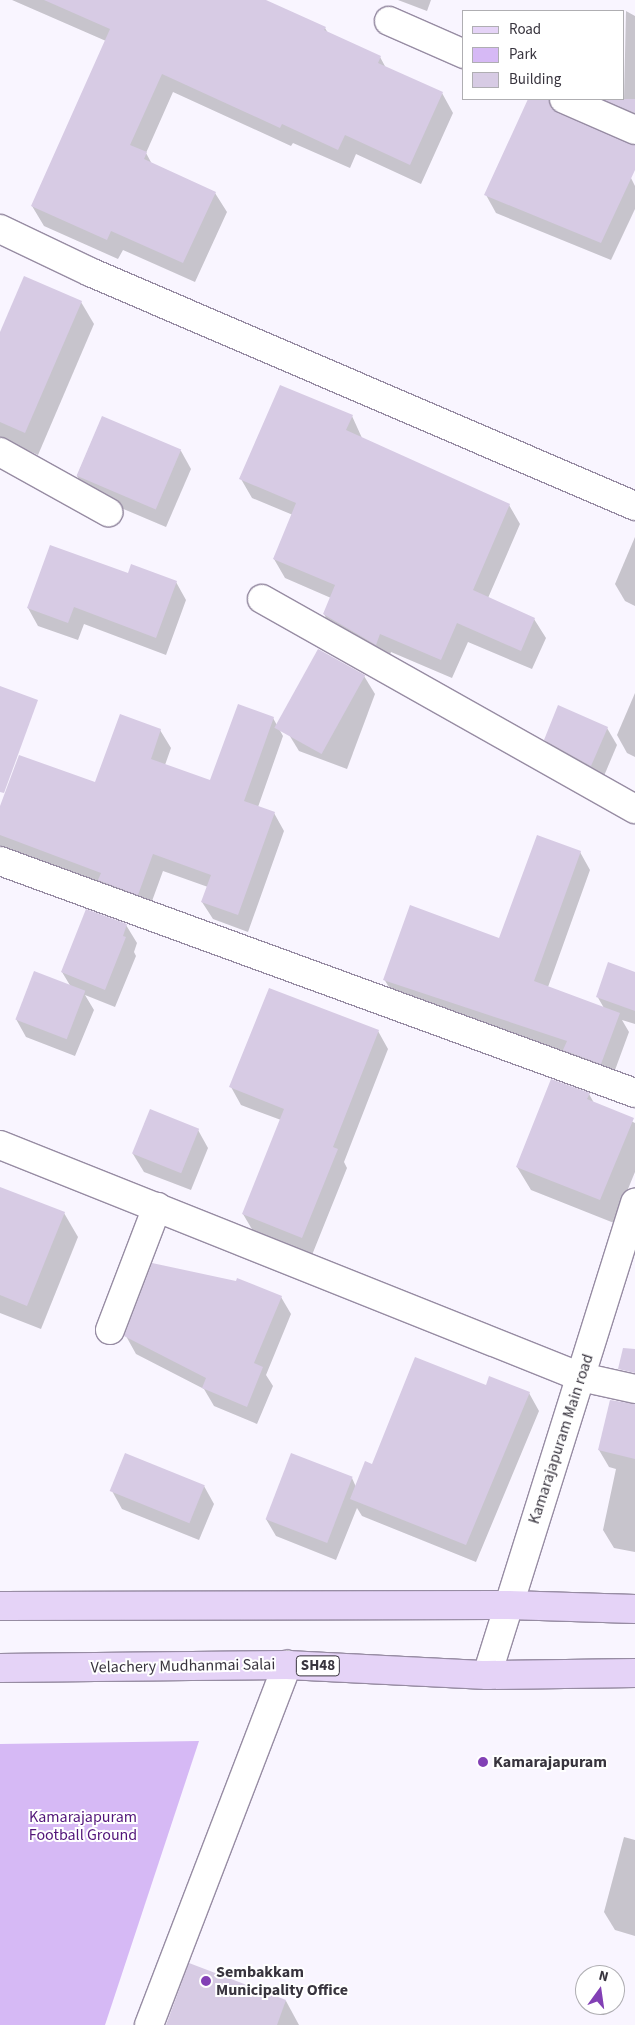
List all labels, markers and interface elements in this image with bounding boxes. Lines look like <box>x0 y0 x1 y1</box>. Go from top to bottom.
legend <box>462 10 625 100</box>
text: Road <box>509 19 541 40</box>
text: Park <box>509 44 537 65</box>
text: Building <box>509 69 561 90</box>
street label: Kamarajapuram Main road <box>524 1352 598 1526</box>
road number: SH48 <box>296 1654 340 1678</box>
street label: Velachery Mudhanmai Salai <box>91 1655 275 1677</box>
place label: Kamarajapuram <box>493 1752 607 1772</box>
marker: Kamarajapuram <box>477 1756 489 1768</box>
park label: Kamarajapuram Football Ground <box>29 1807 137 1845</box>
place label: Sembakkam Municipality Office <box>216 1962 348 2000</box>
north arrow <box>575 1965 625 2015</box>
text: N <box>596 1966 610 1987</box>
marker: Sembakkam Municipality Office <box>200 1975 212 1987</box>

